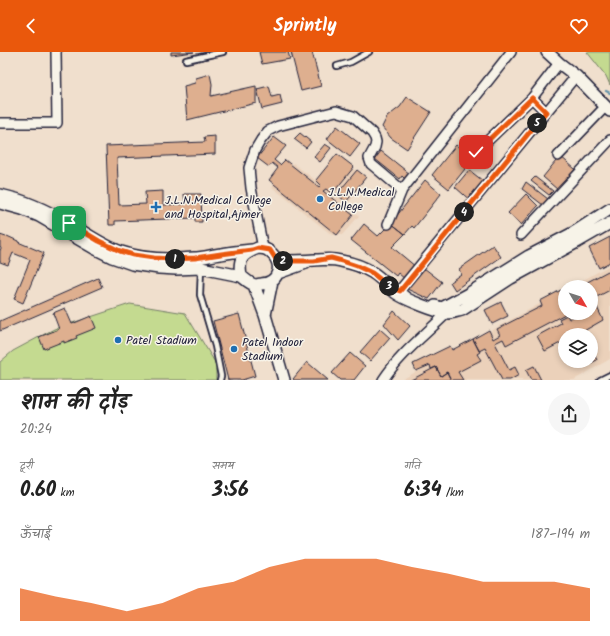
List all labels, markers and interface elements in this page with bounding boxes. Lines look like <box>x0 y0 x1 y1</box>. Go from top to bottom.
text: Sprintly <box>273 12 337 41</box>
icon: back <box>20 15 42 37</box>
icon: heart <box>568 15 590 37</box>
pin: 5 <box>527 113 547 133</box>
text: 5 <box>534 114 540 132</box>
pin <box>459 135 493 169</box>
icon: check <box>465 141 487 163</box>
place label: J.L.N.Medical College <box>328 183 395 216</box>
place label: J.L.N.Medical College and Hospital,Ajmer <box>165 191 272 224</box>
marker: J.L.N.Medical College <box>315 194 325 204</box>
marker: J.L.N.Medical College and Hospital,Ajmer <box>150 201 162 213</box>
pin: 4 <box>454 202 474 222</box>
text: 4 <box>461 203 467 221</box>
pin <box>52 206 86 240</box>
icon: arrive <box>58 212 80 234</box>
pin: 1 <box>165 249 185 269</box>
text: 1 <box>173 250 177 268</box>
pin: 2 <box>273 251 293 271</box>
text: 2 <box>280 252 286 270</box>
pin: 3 <box>379 276 399 296</box>
text: 3 <box>386 277 392 295</box>
north arrow <box>558 280 598 320</box>
map controls <box>558 280 598 368</box>
button: layers <box>558 328 598 368</box>
place label: Patel Stadium <box>126 331 197 350</box>
place label: Patel Indoor Stadium <box>242 333 304 366</box>
marker: Patel Stadium <box>113 335 123 345</box>
marker: Patel Indoor Stadium <box>229 344 239 354</box>
text: शाम की दौड़ <box>20 386 129 421</box>
button: share <box>548 393 590 435</box>
text: 20:24 <box>20 419 52 440</box>
text: दूरी <box>20 457 33 475</box>
text: समय <box>212 457 234 475</box>
text: गति <box>404 457 420 475</box>
text: 0.60 <box>20 475 56 507</box>
text: 3:56 <box>212 475 249 507</box>
text: 6:34 <box>404 475 442 507</box>
text: km <box>56 484 74 502</box>
text: /km <box>442 484 464 502</box>
text: ऊँचाई <box>20 524 51 545</box>
text: 187–194 m <box>531 524 590 545</box>

